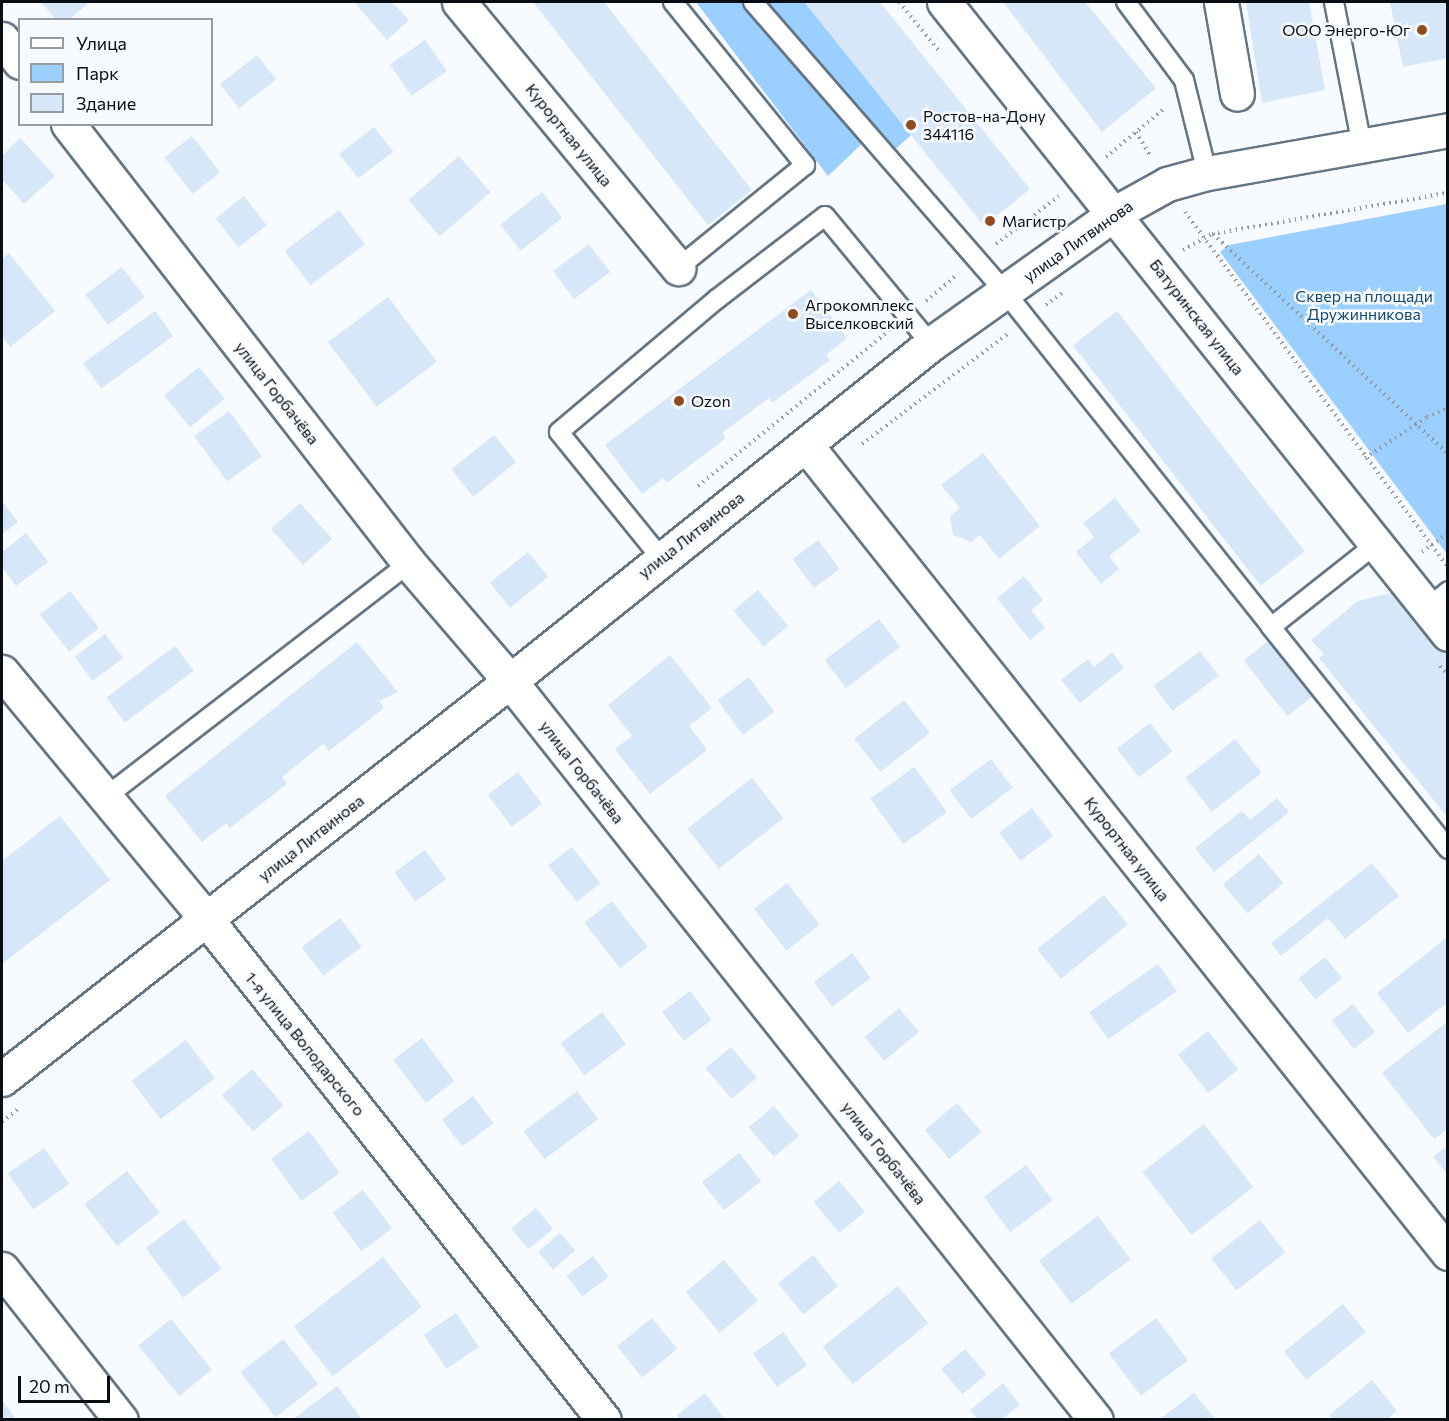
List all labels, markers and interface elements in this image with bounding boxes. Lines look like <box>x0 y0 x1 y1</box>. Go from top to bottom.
legend <box>18 18 213 126</box>
place label: ООО Энерго-Юг <box>1282 20 1410 40</box>
marker: ООО Энерго-Юг <box>1415 23 1429 37</box>
text: Улица <box>76 32 127 54</box>
text: Парк <box>76 62 119 84</box>
street label: Курортная улица <box>522 80 616 190</box>
text: Здание <box>76 92 136 114</box>
place label: Ростов-на-Дону 344116 <box>923 106 1046 144</box>
marker: Ростов-на-Дону 344116 <box>904 118 918 132</box>
street label: улица Литвинова <box>1020 196 1136 286</box>
place label: Магистр <box>1002 211 1066 231</box>
marker: Магистр <box>983 214 997 228</box>
street label: Батуринская улица <box>1146 255 1248 379</box>
park label: Сквер на площади Дружинникова <box>1295 286 1433 324</box>
place label: Агрокомплекс Выселковский <box>805 295 914 333</box>
marker: Агрокомплекс Выселковский <box>786 307 800 321</box>
street label: улица Горбачёва <box>231 338 323 448</box>
place label: Ozon <box>691 391 731 411</box>
marker: Ozon <box>672 394 686 408</box>
street label: улица Литвинова <box>634 488 748 582</box>
street label: улица Горбачёва <box>536 717 628 827</box>
street label: улица Литвинова <box>254 791 368 885</box>
street label: Курортная улица <box>1080 793 1174 905</box>
street label: 1-я улица Володарского <box>241 968 369 1120</box>
street label: улица Горбачёва <box>838 1098 930 1208</box>
scale bar <box>21 1364 112 1402</box>
text: 20 m <box>29 1375 70 1397</box>

